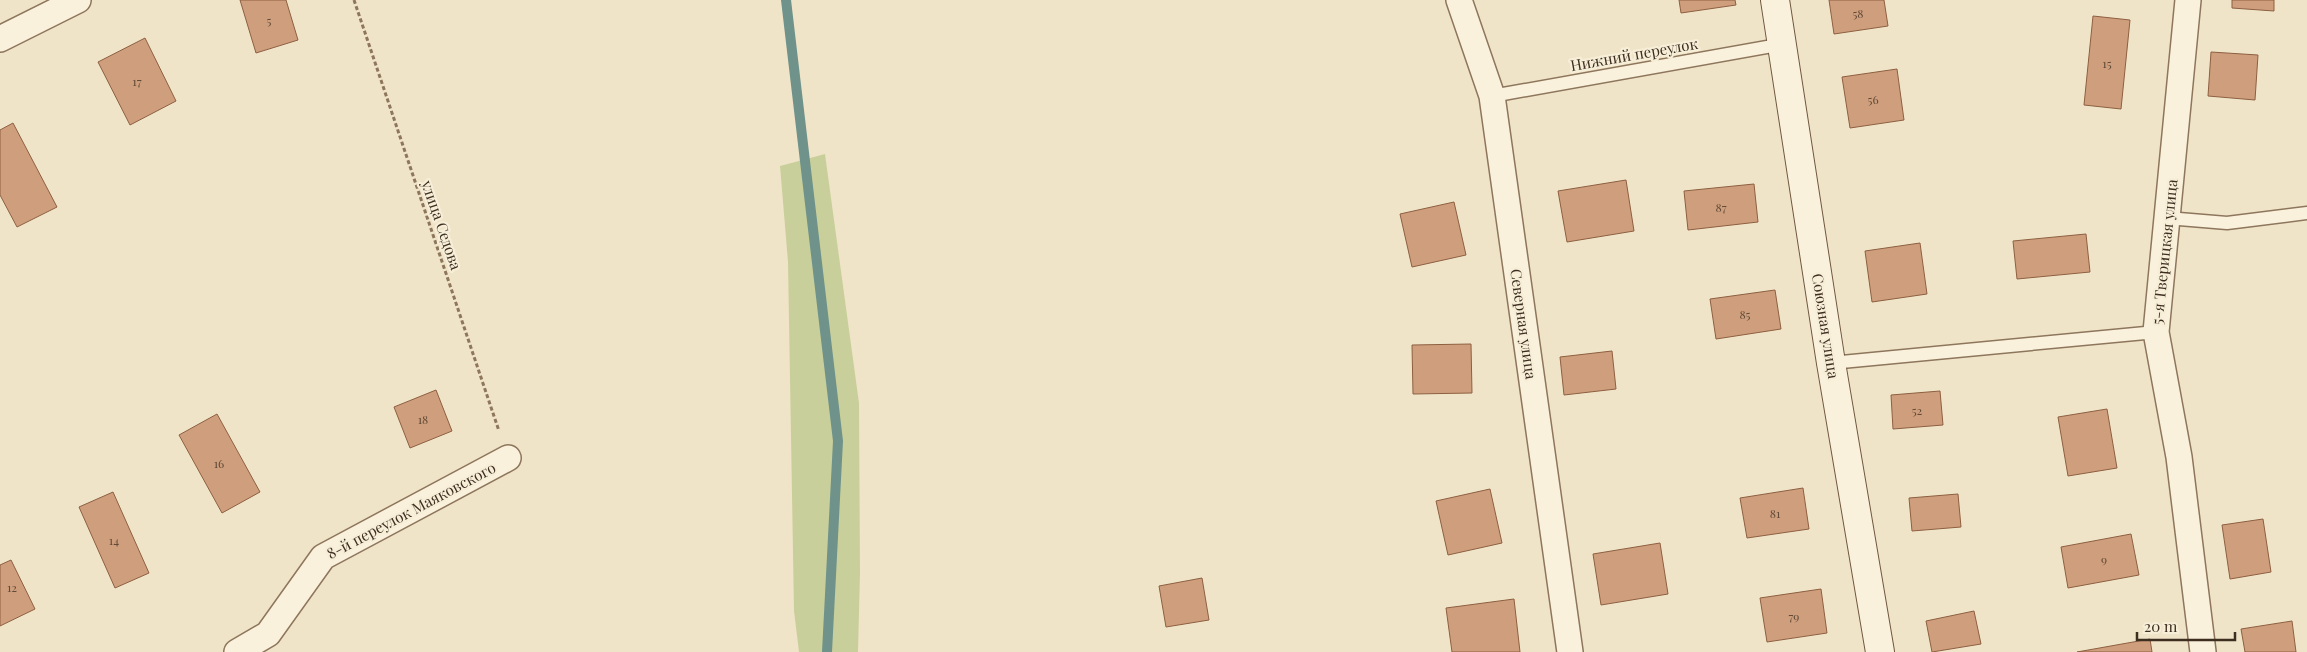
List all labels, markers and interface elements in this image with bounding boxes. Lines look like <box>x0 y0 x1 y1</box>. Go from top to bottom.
house number: 58 <box>1852 5 1864 21</box>
house number: 5 <box>267 12 272 28</box>
street label: Нижний переулок <box>1569 33 1700 75</box>
house number: 15 <box>2102 55 2112 71</box>
house number: 17 <box>132 73 142 89</box>
house number: 56 <box>1867 91 1879 107</box>
street label: улица Седова <box>417 177 467 273</box>
street label: 5-я Тверицкая улица <box>2146 178 2182 326</box>
house number: 87 <box>1715 199 1727 215</box>
street label: Северная улица <box>1506 267 1542 381</box>
street label: Союзная улица <box>1808 272 1844 380</box>
house number: 85 <box>1739 306 1751 322</box>
house number: 52 <box>1912 402 1923 418</box>
house number: 18 <box>418 411 428 427</box>
house number: 16 <box>214 455 224 471</box>
street label: 8-й переулок Маяковского <box>323 457 499 563</box>
house number: 81 <box>1770 505 1781 521</box>
house number: 14 <box>109 532 119 548</box>
house number: 9 <box>2101 551 2107 567</box>
house number: 12 <box>7 579 17 595</box>
house number: 79 <box>1789 608 1799 624</box>
scale bar <box>2137 610 2234 642</box>
text: 20 m <box>2144 616 2178 636</box>

